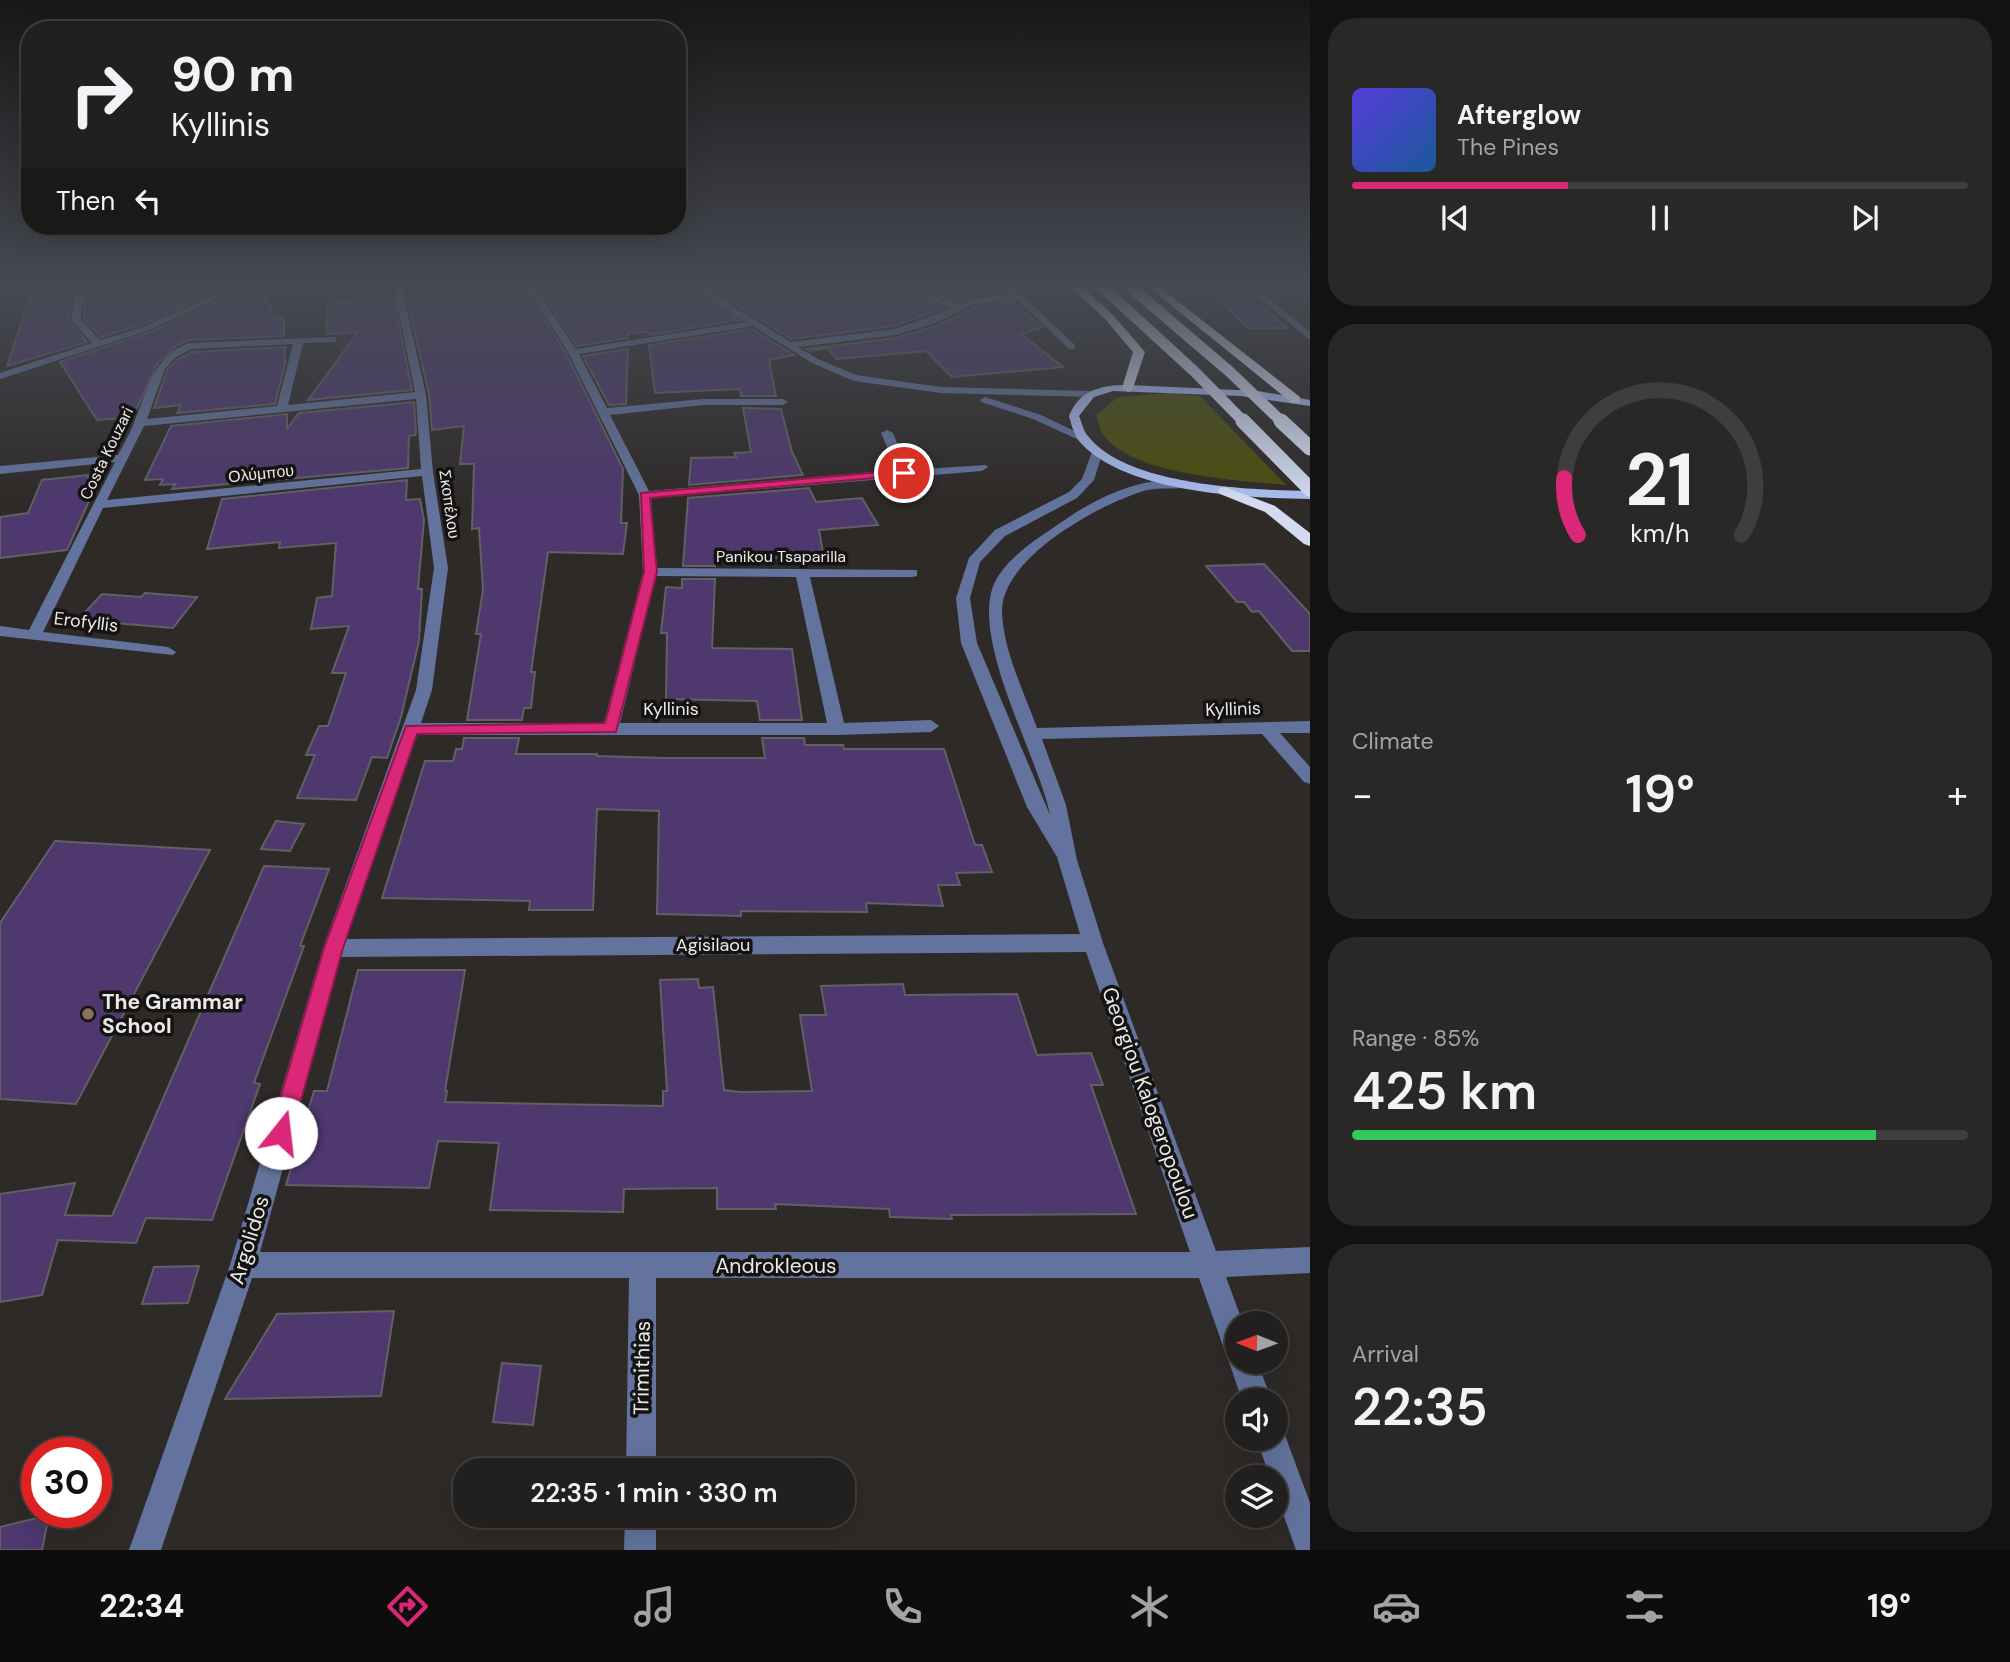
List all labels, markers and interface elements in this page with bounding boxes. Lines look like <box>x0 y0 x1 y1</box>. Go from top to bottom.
text: 90 m <box>171 42 294 106</box>
icon: right <box>56 49 147 140</box>
text: Afterglow <box>1457 98 1581 132</box>
text: Kyllinis <box>171 104 270 146</box>
text: The Pines <box>1457 132 1559 162</box>
icon: left <box>129 182 167 220</box>
text: Then <box>56 184 115 218</box>
icon: previous <box>1436 199 1474 237</box>
icon: pause <box>1641 199 1679 237</box>
icon: next <box>1846 199 1884 237</box>
street label: Costa Kouzari <box>75 403 138 503</box>
text: 21 <box>1626 433 1694 528</box>
pin <box>874 443 934 503</box>
icon: arrive <box>885 454 923 492</box>
street label: Ολύμπου <box>227 460 295 487</box>
street label: Σκοπέλου <box>434 468 465 540</box>
text: km/h <box>1630 516 1690 549</box>
street label: Panikou Tsaparilla <box>716 546 846 567</box>
street label: Erofyllis <box>52 606 120 638</box>
street label: Kyllinis <box>1205 696 1261 722</box>
street label: Kyllinis <box>643 697 699 721</box>
text: Climate <box>1352 726 1434 756</box>
text: 19° <box>1625 760 1695 828</box>
text: − <box>1352 770 1373 820</box>
text: + <box>1947 770 1968 820</box>
street label: Agisilaou <box>676 933 750 957</box>
street label: Georgiou Kalogeropoulou <box>1095 983 1205 1223</box>
place label: The Grammar School <box>102 988 243 1040</box>
marker: The Grammar School <box>80 1006 96 1022</box>
text: Range · 85% <box>1352 1023 1479 1053</box>
text: 425 km <box>1352 1057 1537 1125</box>
position arrow <box>244 1096 318 1170</box>
street label: Argolidos <box>222 1192 276 1288</box>
street label: Androkleous <box>715 1252 837 1280</box>
north arrow <box>1225 1311 1288 1374</box>
map controls <box>1225 1311 1288 1528</box>
street label: Trimithias <box>627 1321 657 1415</box>
text: Arrival <box>1352 1339 1419 1369</box>
text: 22:35 <box>1352 1373 1488 1441</box>
button: sound <box>1225 1388 1288 1451</box>
speed limit sign: 30 <box>21 1437 112 1528</box>
button: layers <box>1225 1465 1288 1528</box>
text: 22:35 · 1 min · 330 m <box>530 1476 778 1510</box>
icon: directions <box>383 1582 432 1631</box>
icon: music <box>630 1582 679 1631</box>
icon: phone <box>878 1582 927 1631</box>
icon: climate <box>1125 1582 1174 1631</box>
icon: car <box>1372 1582 1421 1631</box>
icon: filters <box>1620 1582 1669 1631</box>
text: 22:34 <box>99 1585 184 1627</box>
text: 19° <box>1867 1585 1911 1627</box>

